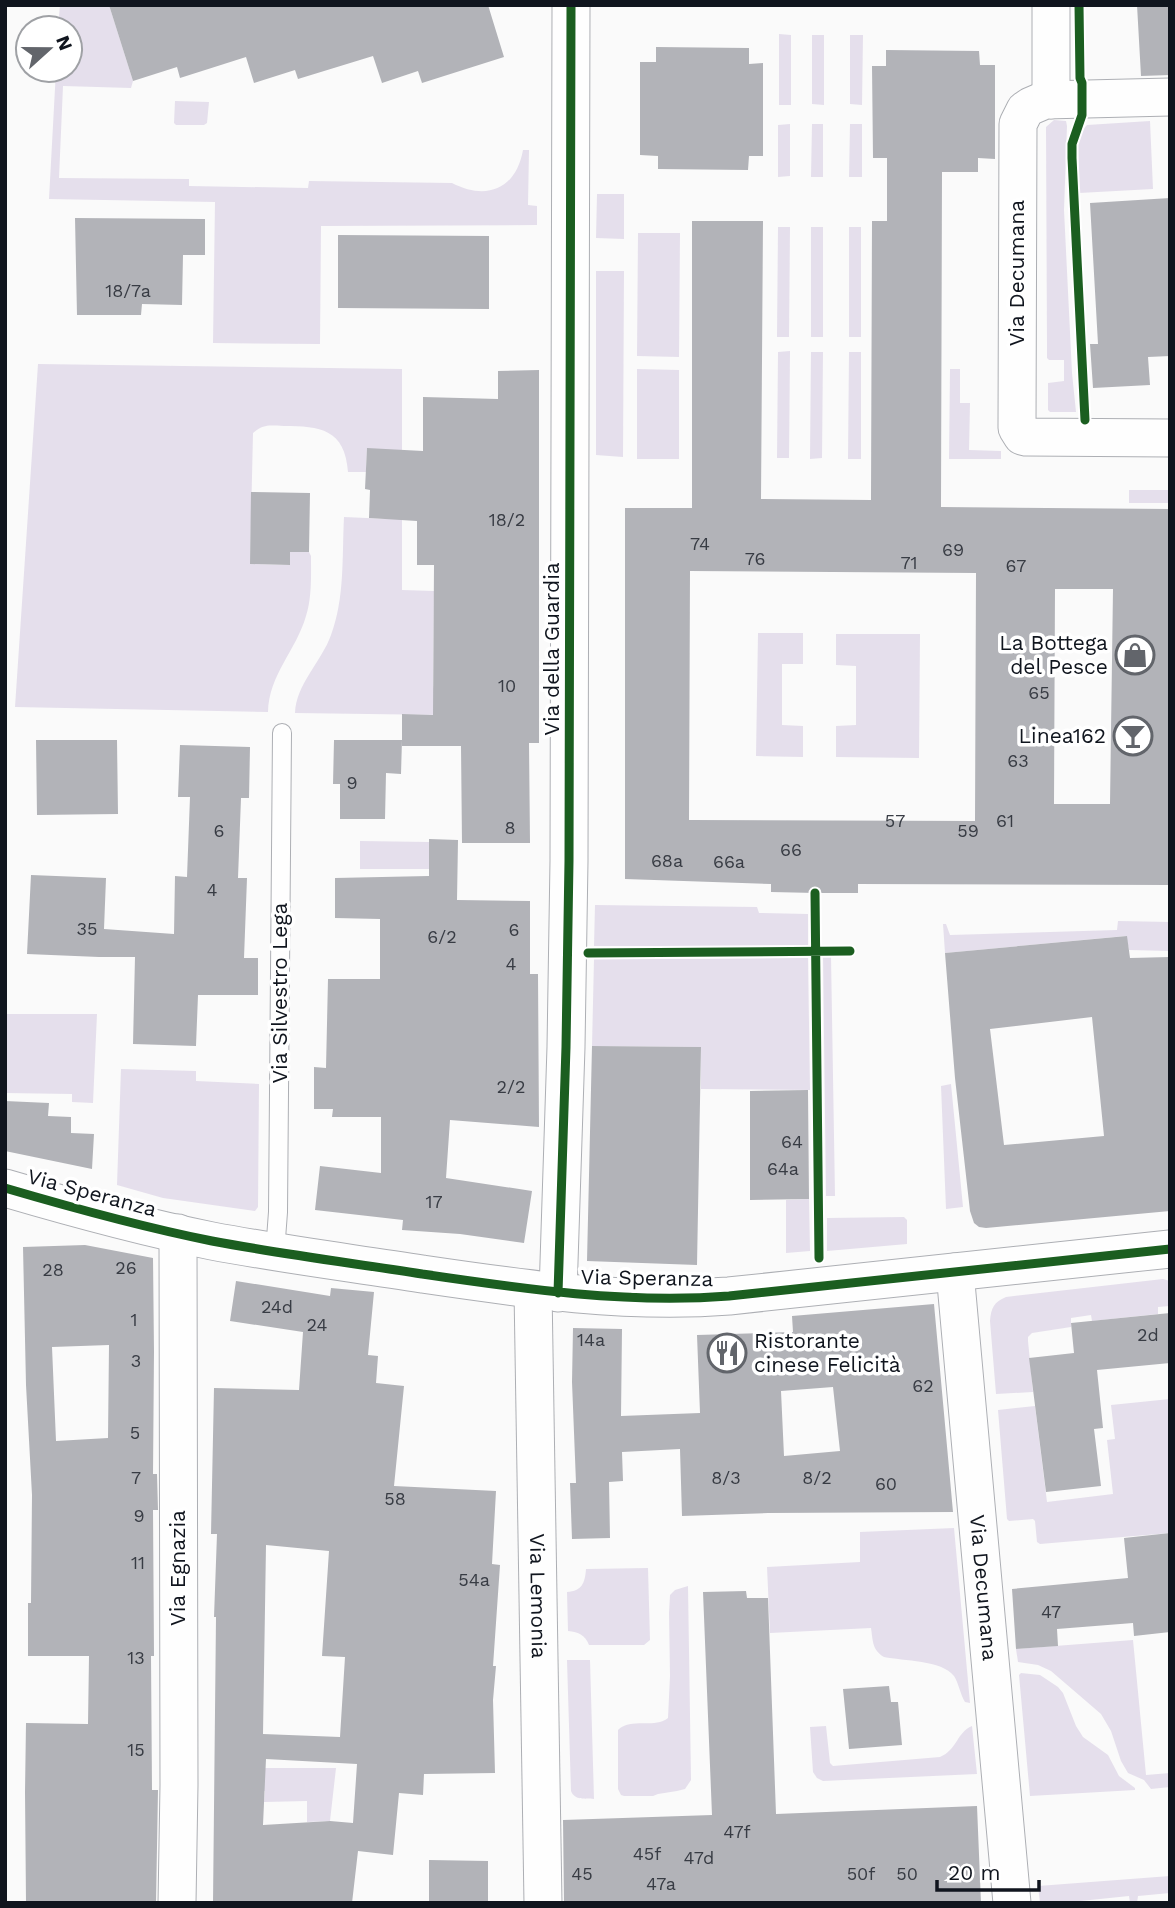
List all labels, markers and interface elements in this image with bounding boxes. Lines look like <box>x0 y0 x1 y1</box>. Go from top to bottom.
north arrow <box>14 14 84 84</box>
text: N <box>51 32 78 54</box>
street label: Via Decumana <box>1004 200 1029 346</box>
house number: 18/7a <box>105 280 151 301</box>
house number: 18/2 <box>489 509 525 530</box>
house number: 74 <box>690 533 710 554</box>
house number: 69 <box>942 539 964 560</box>
house number: 76 <box>745 548 765 569</box>
house number: 71 <box>900 552 918 573</box>
house number: 67 <box>1006 555 1026 576</box>
street label: Via della Guardia <box>539 562 564 736</box>
place label: La Bottega del Pesce <box>999 630 1108 679</box>
shop icon: La Bottega del Pesce <box>1114 634 1156 676</box>
house number: 10 <box>498 675 516 696</box>
house number: 65 <box>1028 682 1050 703</box>
bar icon: Linea162 <box>1112 715 1154 757</box>
place label: Linea162 <box>1018 723 1106 748</box>
house number: 63 <box>1007 750 1029 771</box>
house number: 9 <box>346 772 358 793</box>
house number: 57 <box>885 810 905 831</box>
house number: 61 <box>996 810 1014 831</box>
house number: 8 <box>504 817 516 838</box>
house number: 6 <box>214 820 224 841</box>
house number: 59 <box>957 820 979 841</box>
house number: 66 <box>780 839 802 860</box>
house number: 68a <box>651 850 683 871</box>
house number: 66a <box>713 851 745 872</box>
house number: 4 <box>207 879 218 900</box>
street label: Via Silvestro Lega <box>267 902 292 1084</box>
house number: 35 <box>77 918 97 939</box>
house number: 6 <box>509 919 519 940</box>
house number: 6/2 <box>427 926 457 947</box>
house number: 4 <box>506 953 517 974</box>
house number: 2/2 <box>497 1076 525 1097</box>
house number: 64 <box>781 1131 803 1152</box>
house number: 64a <box>767 1158 799 1179</box>
street label: Via Speranza <box>25 1163 160 1222</box>
house number: 17 <box>425 1191 443 1212</box>
house number: 26 <box>115 1257 137 1278</box>
house number: 28 <box>42 1259 64 1280</box>
street label: Via Speranza <box>580 1264 714 1291</box>
house number: 24d <box>261 1296 293 1317</box>
house number: 1 <box>130 1309 138 1330</box>
house number: 24 <box>307 1314 327 1335</box>
house number: 2d <box>1137 1324 1159 1345</box>
place label: Ristorante cinese Felicità <box>754 1328 901 1377</box>
house number: 14a <box>577 1329 605 1350</box>
restaurant icon: Ristorante cinese Felicità <box>706 1332 748 1374</box>
house number: 3 <box>131 1350 141 1371</box>
house number: 62 <box>912 1375 934 1396</box>
house number: 5 <box>130 1422 140 1443</box>
house number: 7 <box>131 1467 141 1488</box>
house number: 8/3 <box>711 1467 741 1488</box>
house number: 8/2 <box>802 1467 832 1488</box>
house number: 60 <box>875 1473 897 1494</box>
house number: 58 <box>384 1488 406 1509</box>
house number: 9 <box>133 1505 145 1526</box>
street label: Via Egnazia <box>165 1510 190 1626</box>
street label: Via Decumana <box>965 1514 1003 1662</box>
street label: Via Lemonia <box>525 1533 552 1659</box>
house number: 11 <box>131 1552 145 1573</box>
house number: 54a <box>458 1569 490 1590</box>
house number: 47 <box>1041 1601 1061 1622</box>
house number: 13 <box>127 1647 145 1668</box>
house number: 15 <box>127 1739 145 1760</box>
house number: 47f <box>723 1821 751 1842</box>
house number: 45f <box>633 1843 661 1864</box>
house number: 47d <box>684 1847 714 1868</box>
scale bar <box>937 1848 1038 1892</box>
text: 20 m <box>948 1860 1000 1885</box>
house number: 45 <box>571 1863 593 1884</box>
house number: 50f <box>847 1863 875 1884</box>
house number: 50 <box>896 1863 918 1884</box>
house number: 47a <box>646 1873 676 1894</box>

